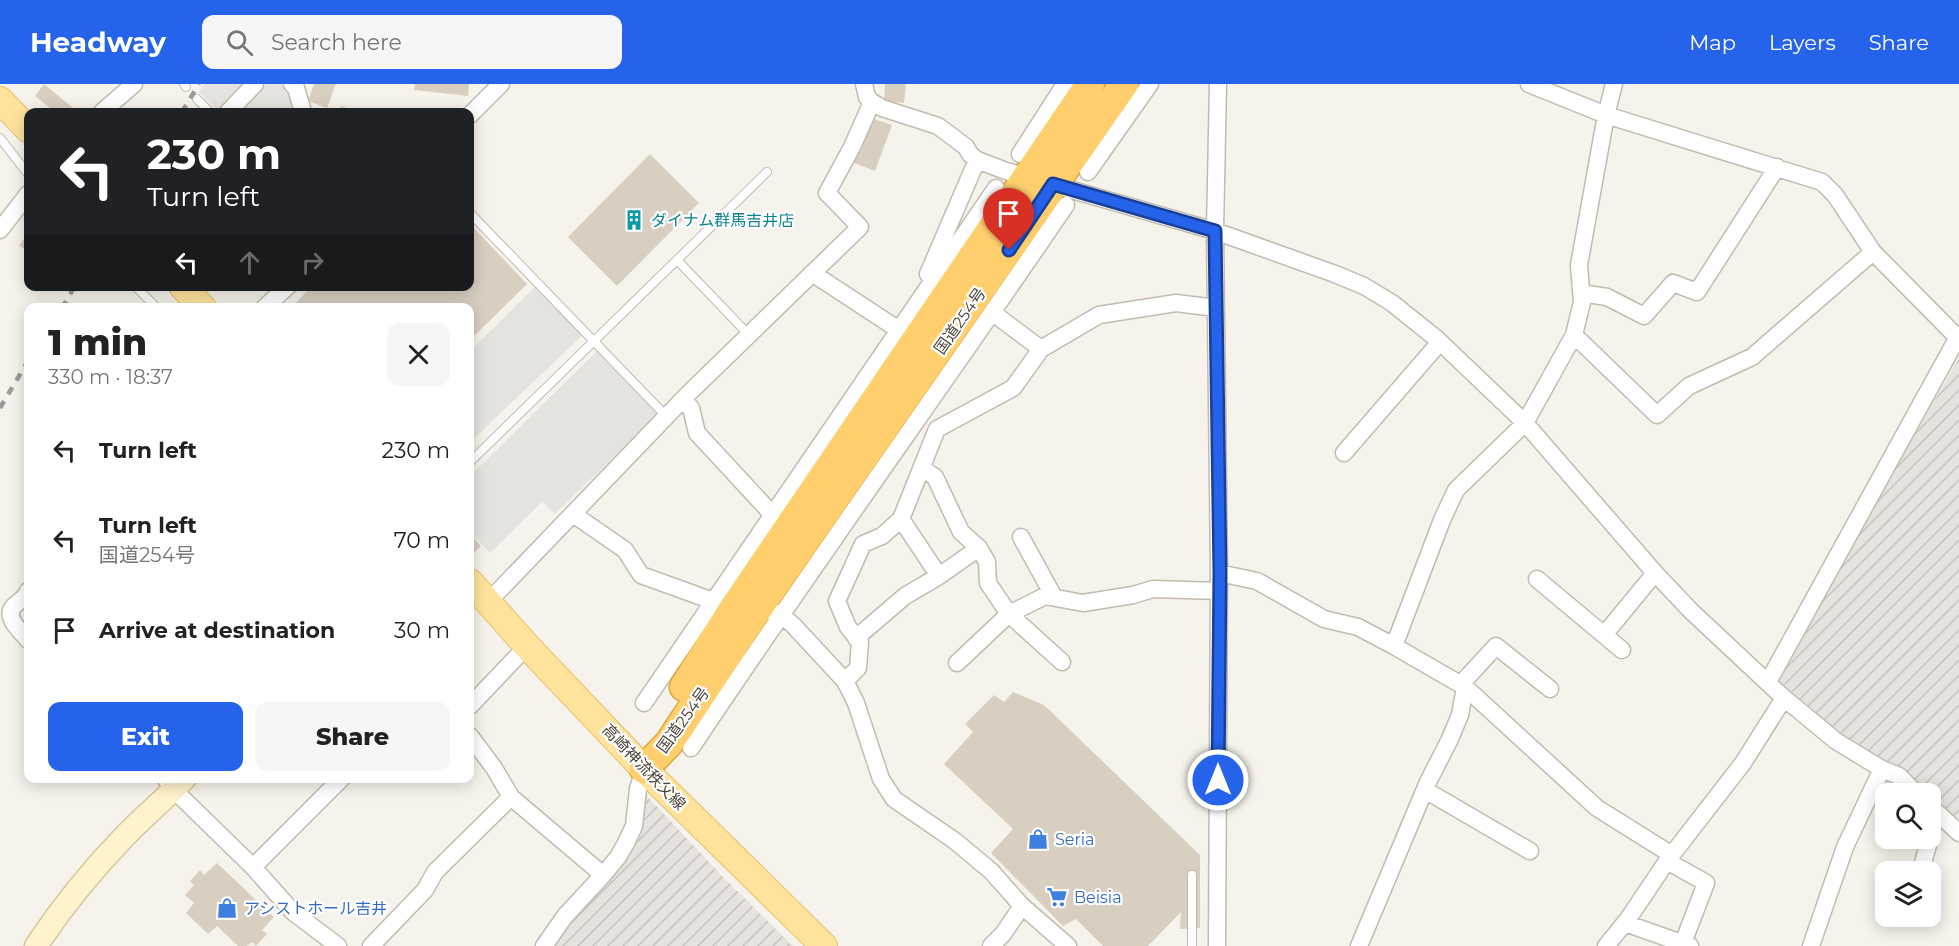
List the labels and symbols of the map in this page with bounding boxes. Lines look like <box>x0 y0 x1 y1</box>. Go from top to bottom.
pin <box>983 188 1034 250</box>
building icon: ダイナム群馬吉井店 <box>622 208 646 232</box>
place label: ダイナム群馬吉井店 <box>651 211 794 230</box>
street label: 国道254号 <box>930 284 990 358</box>
street label: 国道254号 <box>653 683 713 757</box>
street label: 高崎神流秩父線 <box>598 720 690 814</box>
position arrow <box>1186 748 1250 812</box>
shop icon: Seria <box>1026 827 1050 851</box>
place label: Seria <box>1055 830 1095 849</box>
supermarket icon: Beisia <box>1045 885 1069 909</box>
place label: Beisia <box>1074 888 1122 907</box>
shop icon: アシストホール吉井 <box>215 896 239 920</box>
place label: アシストホール吉井 <box>244 899 387 918</box>

